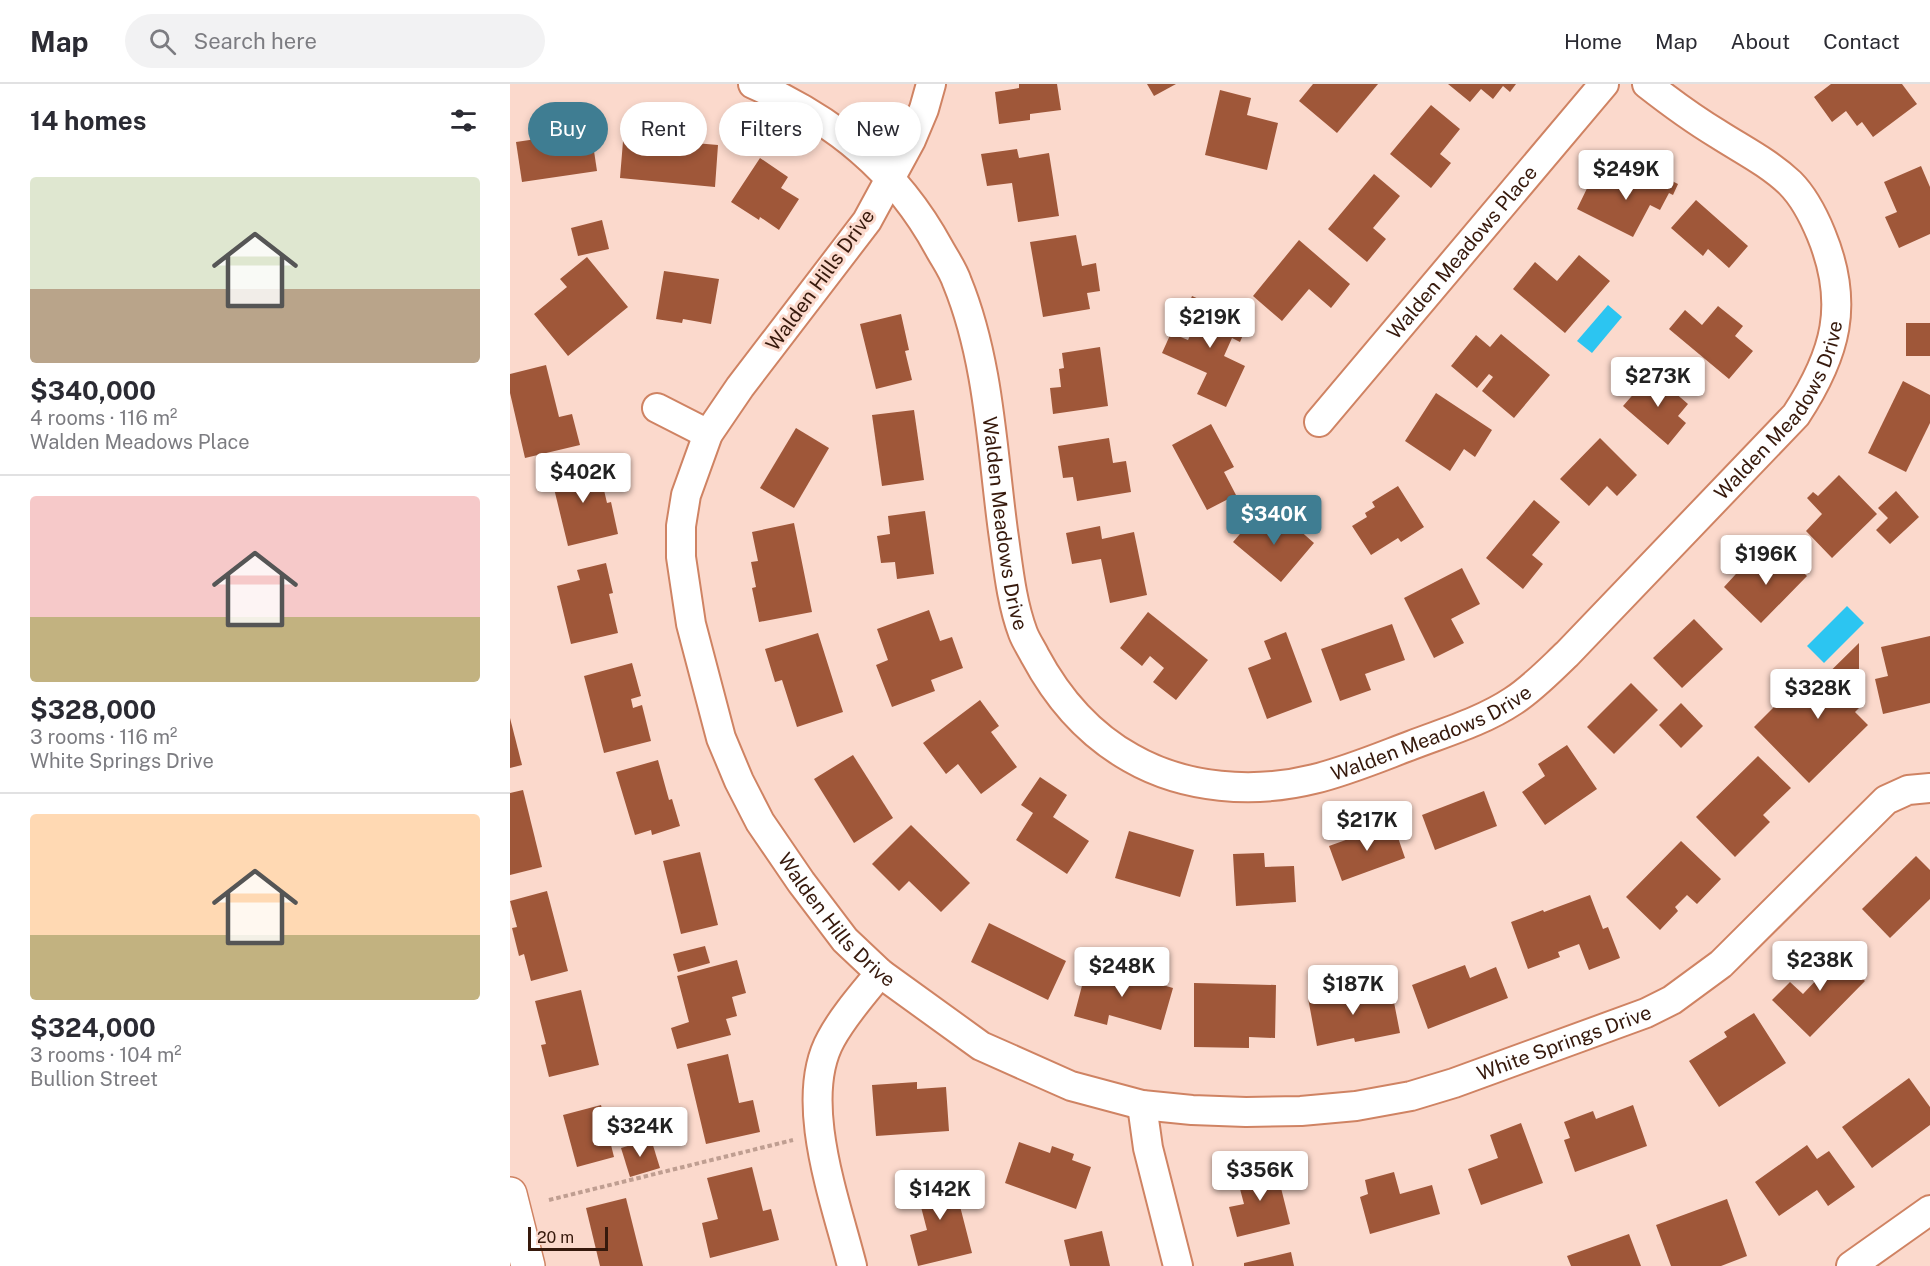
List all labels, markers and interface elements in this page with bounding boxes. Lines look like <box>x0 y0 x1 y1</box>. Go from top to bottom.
search box <box>125 14 545 68</box>
text: Map <box>30 25 89 58</box>
icon: search <box>146 25 179 58</box>
text: Search here <box>194 28 317 54</box>
text: Home <box>1564 29 1622 54</box>
text: Map <box>1655 29 1698 54</box>
text: About <box>1731 29 1790 54</box>
text: Contact <box>1823 29 1900 54</box>
chip: Buy <box>528 102 608 156</box>
chip: Rent <box>620 102 707 156</box>
chip: Filters <box>719 102 823 156</box>
chip: New <box>835 102 921 156</box>
icon: filters <box>447 104 480 137</box>
text: 14 homes <box>30 105 146 136</box>
pin: $249K <box>1584 150 1668 201</box>
text: $249K <box>1593 157 1659 181</box>
street label: Walden Meadows Place <box>1382 161 1542 344</box>
street label: Walden Hills Drive <box>761 205 879 355</box>
icon: home <box>201 216 309 324</box>
pin: $219K <box>1168 298 1252 349</box>
text: $219K <box>1179 305 1241 329</box>
street label: Walden Meadows Drive <box>1709 319 1847 505</box>
pin: $273K <box>1616 357 1700 408</box>
text: $273K <box>1625 364 1691 388</box>
text: $340,000 <box>30 375 156 406</box>
text: 4 rooms · 116 m² <box>30 406 177 430</box>
street label: Walden Meadows Drive <box>978 415 1033 633</box>
text: Walden Meadows Place <box>30 430 250 454</box>
pin: $402K <box>541 453 625 504</box>
text: $402K <box>550 460 616 484</box>
pin: $340K <box>1232 495 1316 546</box>
text: $340K <box>1240 502 1308 526</box>
icon: home <box>201 535 309 643</box>
pin: $196K <box>1724 535 1808 586</box>
text: $196K <box>1735 542 1797 566</box>
pin: $328K <box>1776 669 1860 720</box>
text: $328K <box>1784 676 1852 700</box>
street label: Walden Meadows Drive <box>1328 680 1536 786</box>
text: $328,000 <box>30 694 156 725</box>
text: 3 rooms · 116 m² <box>30 725 177 749</box>
text: White Springs Drive <box>30 749 214 773</box>
pin: $217K <box>1325 801 1409 852</box>
text: $217K <box>1336 808 1398 832</box>
street label: Walden Hills Drive <box>773 848 900 992</box>
icon: home <box>201 853 309 961</box>
pin: $238K <box>1778 941 1862 992</box>
pin: $248K <box>1080 947 1164 998</box>
text: $238K <box>1786 948 1854 972</box>
text: $248K <box>1088 954 1156 978</box>
pin: $187K <box>1311 965 1395 1016</box>
text: $187K <box>1322 972 1384 996</box>
street label: White Springs Drive <box>1474 1000 1655 1086</box>
text: $324,000 <box>30 1012 156 1043</box>
text: 3 rooms · 104 m² <box>30 1043 182 1067</box>
text: Bullion Street <box>30 1067 158 1091</box>
pin: $324K <box>598 1107 682 1158</box>
text: $324K <box>606 1114 674 1138</box>
pin: $356K <box>1218 1151 1302 1202</box>
text: $356K <box>1226 1158 1294 1182</box>
pin: $142K <box>898 1170 982 1221</box>
text: $142K <box>909 1177 971 1201</box>
scale bar <box>528 1224 608 1252</box>
text: 20 m <box>537 1228 574 1247</box>

